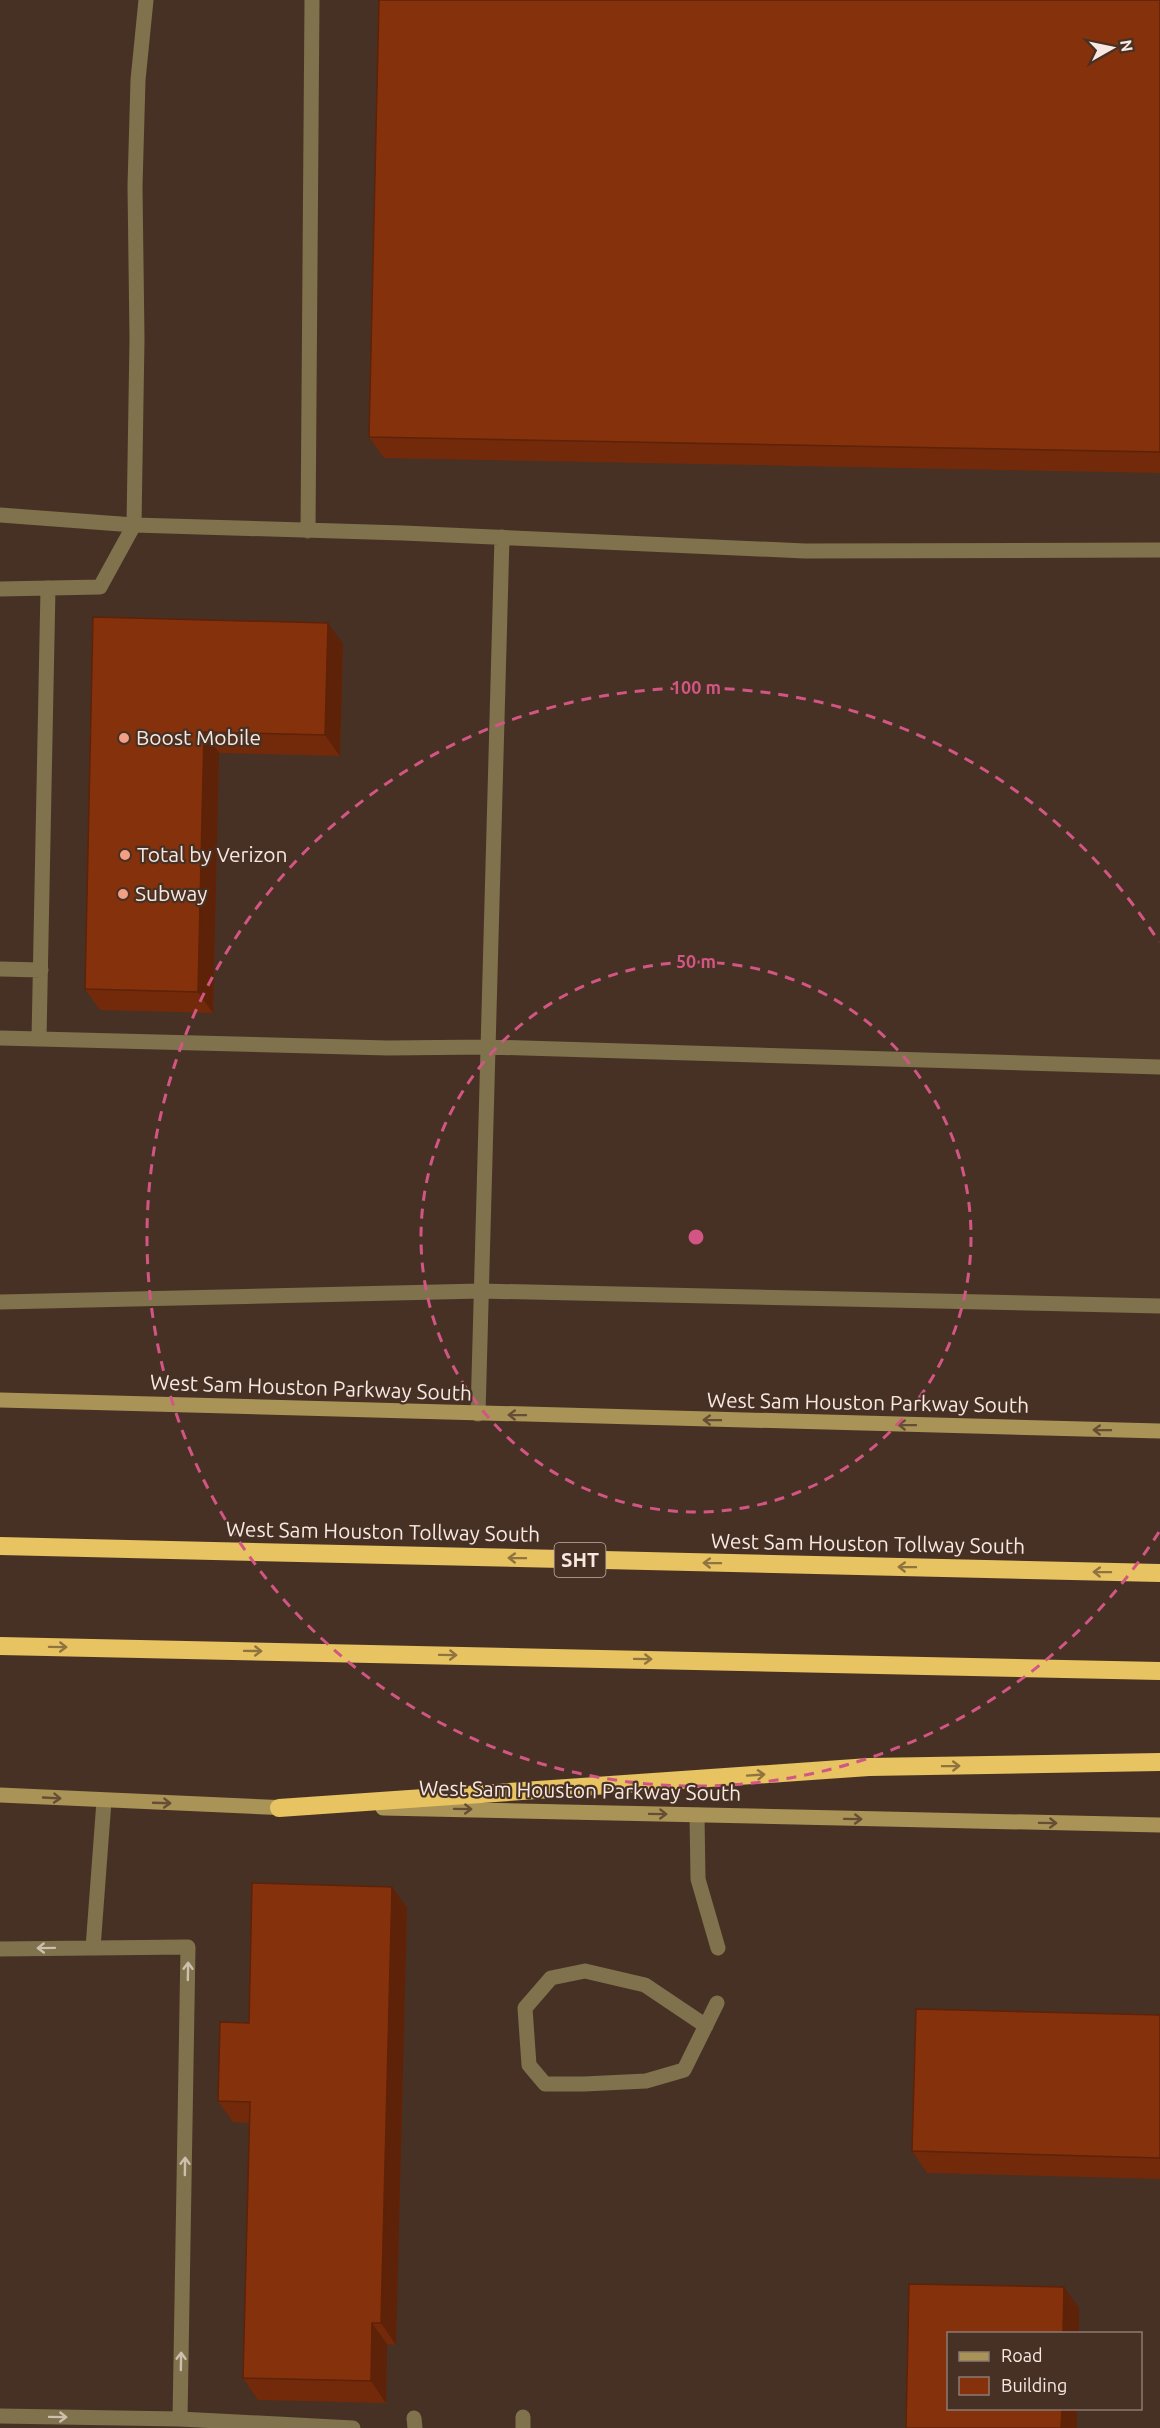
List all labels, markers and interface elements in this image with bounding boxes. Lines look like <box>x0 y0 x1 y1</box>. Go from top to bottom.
north arrow <box>1082 18 1142 78</box>
text: N <box>1117 38 1137 53</box>
text: 100 m <box>671 677 721 697</box>
place label: Boost Mobile <box>136 725 261 749</box>
marker: Boost Mobile <box>117 731 131 745</box>
place label: Total by Verizon <box>137 842 287 866</box>
marker: Total by Verizon <box>118 848 132 862</box>
place label: Subway <box>135 881 207 905</box>
marker: Subway <box>116 887 130 901</box>
text: 50 m <box>676 951 716 971</box>
centre of rings <box>686 1227 706 1247</box>
street label: West Sam Houston Parkway South <box>150 1369 472 1405</box>
street label: West Sam Houston Parkway South <box>707 1387 1029 1417</box>
one-way arrow <box>507 1409 527 1421</box>
one-way arrow <box>702 1414 722 1426</box>
one-way arrow <box>897 1419 917 1430</box>
one-way arrow <box>1092 1424 1112 1435</box>
street label: West Sam Houston Tollway South <box>226 1516 540 1546</box>
street label: West Sam Houston Tollway South <box>711 1528 1025 1558</box>
road number: SHT <box>554 1543 606 1577</box>
one-way arrow <box>507 1552 527 1564</box>
one-way arrow <box>702 1557 722 1569</box>
one-way arrow <box>897 1562 917 1573</box>
one-way arrow <box>1092 1566 1112 1578</box>
one-way arrow <box>48 1641 68 1653</box>
one-way arrow <box>243 1645 263 1657</box>
one-way arrow <box>438 1650 458 1661</box>
one-way arrow <box>633 1654 653 1665</box>
one-way arrow <box>941 1760 961 1772</box>
one-way arrow <box>746 1769 766 1780</box>
street label: West Sam Houston Parkway South <box>419 1775 741 1805</box>
one-way arrow <box>41 1793 61 1804</box>
one-way arrow <box>151 1798 171 1809</box>
one-way arrow <box>453 1803 473 1815</box>
one-way arrow <box>648 1808 668 1819</box>
one-way arrow <box>843 1813 863 1824</box>
one-way arrow <box>1038 1817 1058 1829</box>
one-way arrow <box>37 1942 57 1954</box>
one-way arrow <box>182 1961 194 1981</box>
one-way arrow <box>179 2156 191 2176</box>
legend <box>947 2332 1142 2410</box>
text: Road <box>1001 2345 1043 2365</box>
one-way arrow <box>176 2351 187 2371</box>
text: Building <box>1001 2375 1067 2395</box>
one-way arrow <box>48 2411 68 2423</box>

